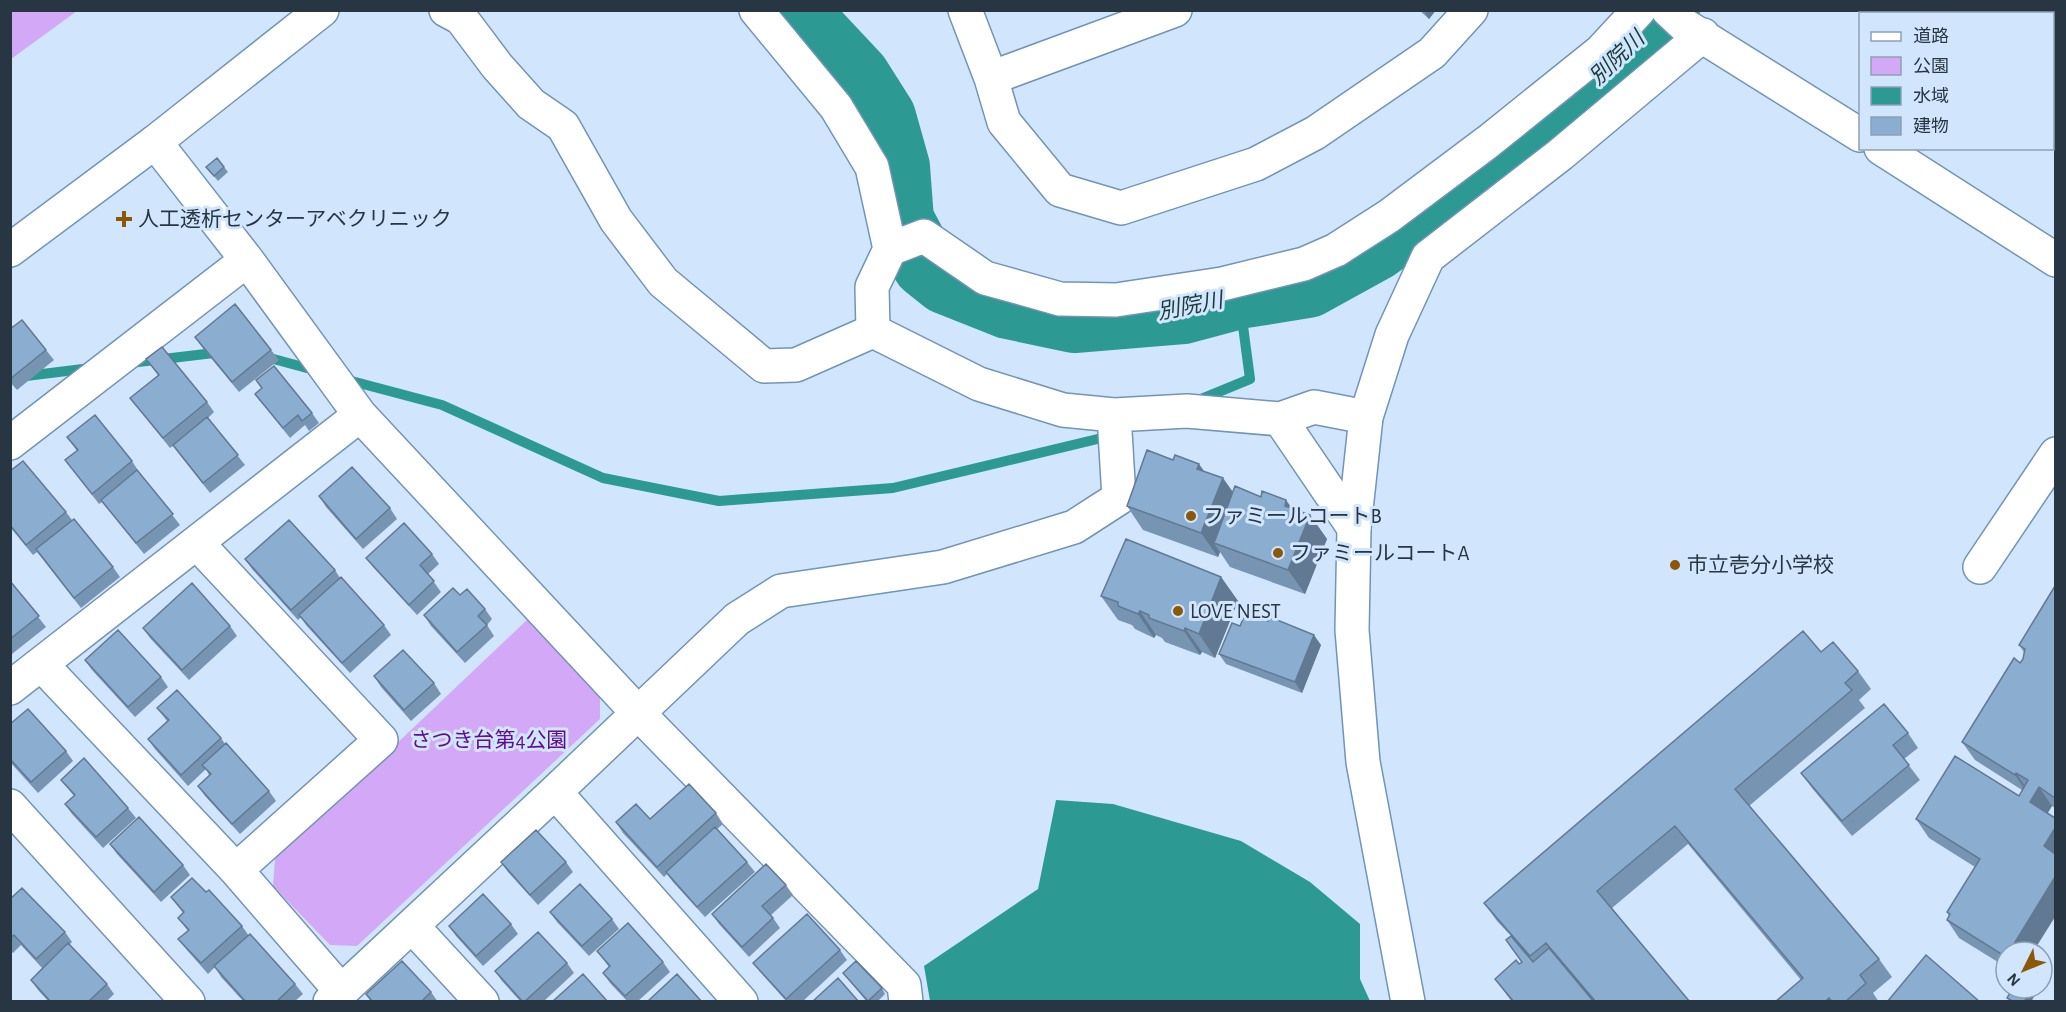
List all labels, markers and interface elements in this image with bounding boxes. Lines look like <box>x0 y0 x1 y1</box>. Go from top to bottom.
legend <box>1859 12 2054 150</box>
water label: 別院川 <box>1585 25 1650 89</box>
text: 道路 <box>1913 26 1949 46</box>
text: 公園 <box>1913 57 1949 76</box>
text: 水域 <box>1913 87 1949 106</box>
text: 建物 <box>1913 116 1949 136</box>
place label: 人工透析センターアベクリニック <box>138 208 452 230</box>
marker: 人工透析センターアベクリニック <box>115 210 133 228</box>
water label: 別院川 <box>1155 288 1226 323</box>
place label: ファミールコートB <box>1203 506 1382 527</box>
marker: ファミールコートB <box>1184 509 1198 523</box>
place label: ファミールコートA <box>1290 543 1470 564</box>
marker: ファミールコートA <box>1271 546 1285 560</box>
place label: 市立壱分小学校 <box>1687 554 1834 576</box>
marker: 市立壱分小学校 <box>1668 558 1682 572</box>
place label: LOVE NEST <box>1190 601 1281 622</box>
marker: LOVE NEST <box>1171 604 1185 618</box>
park label: さつき台第4公園 <box>410 729 568 751</box>
north arrow <box>1994 940 2054 1000</box>
text: N <box>2004 970 2023 989</box>

